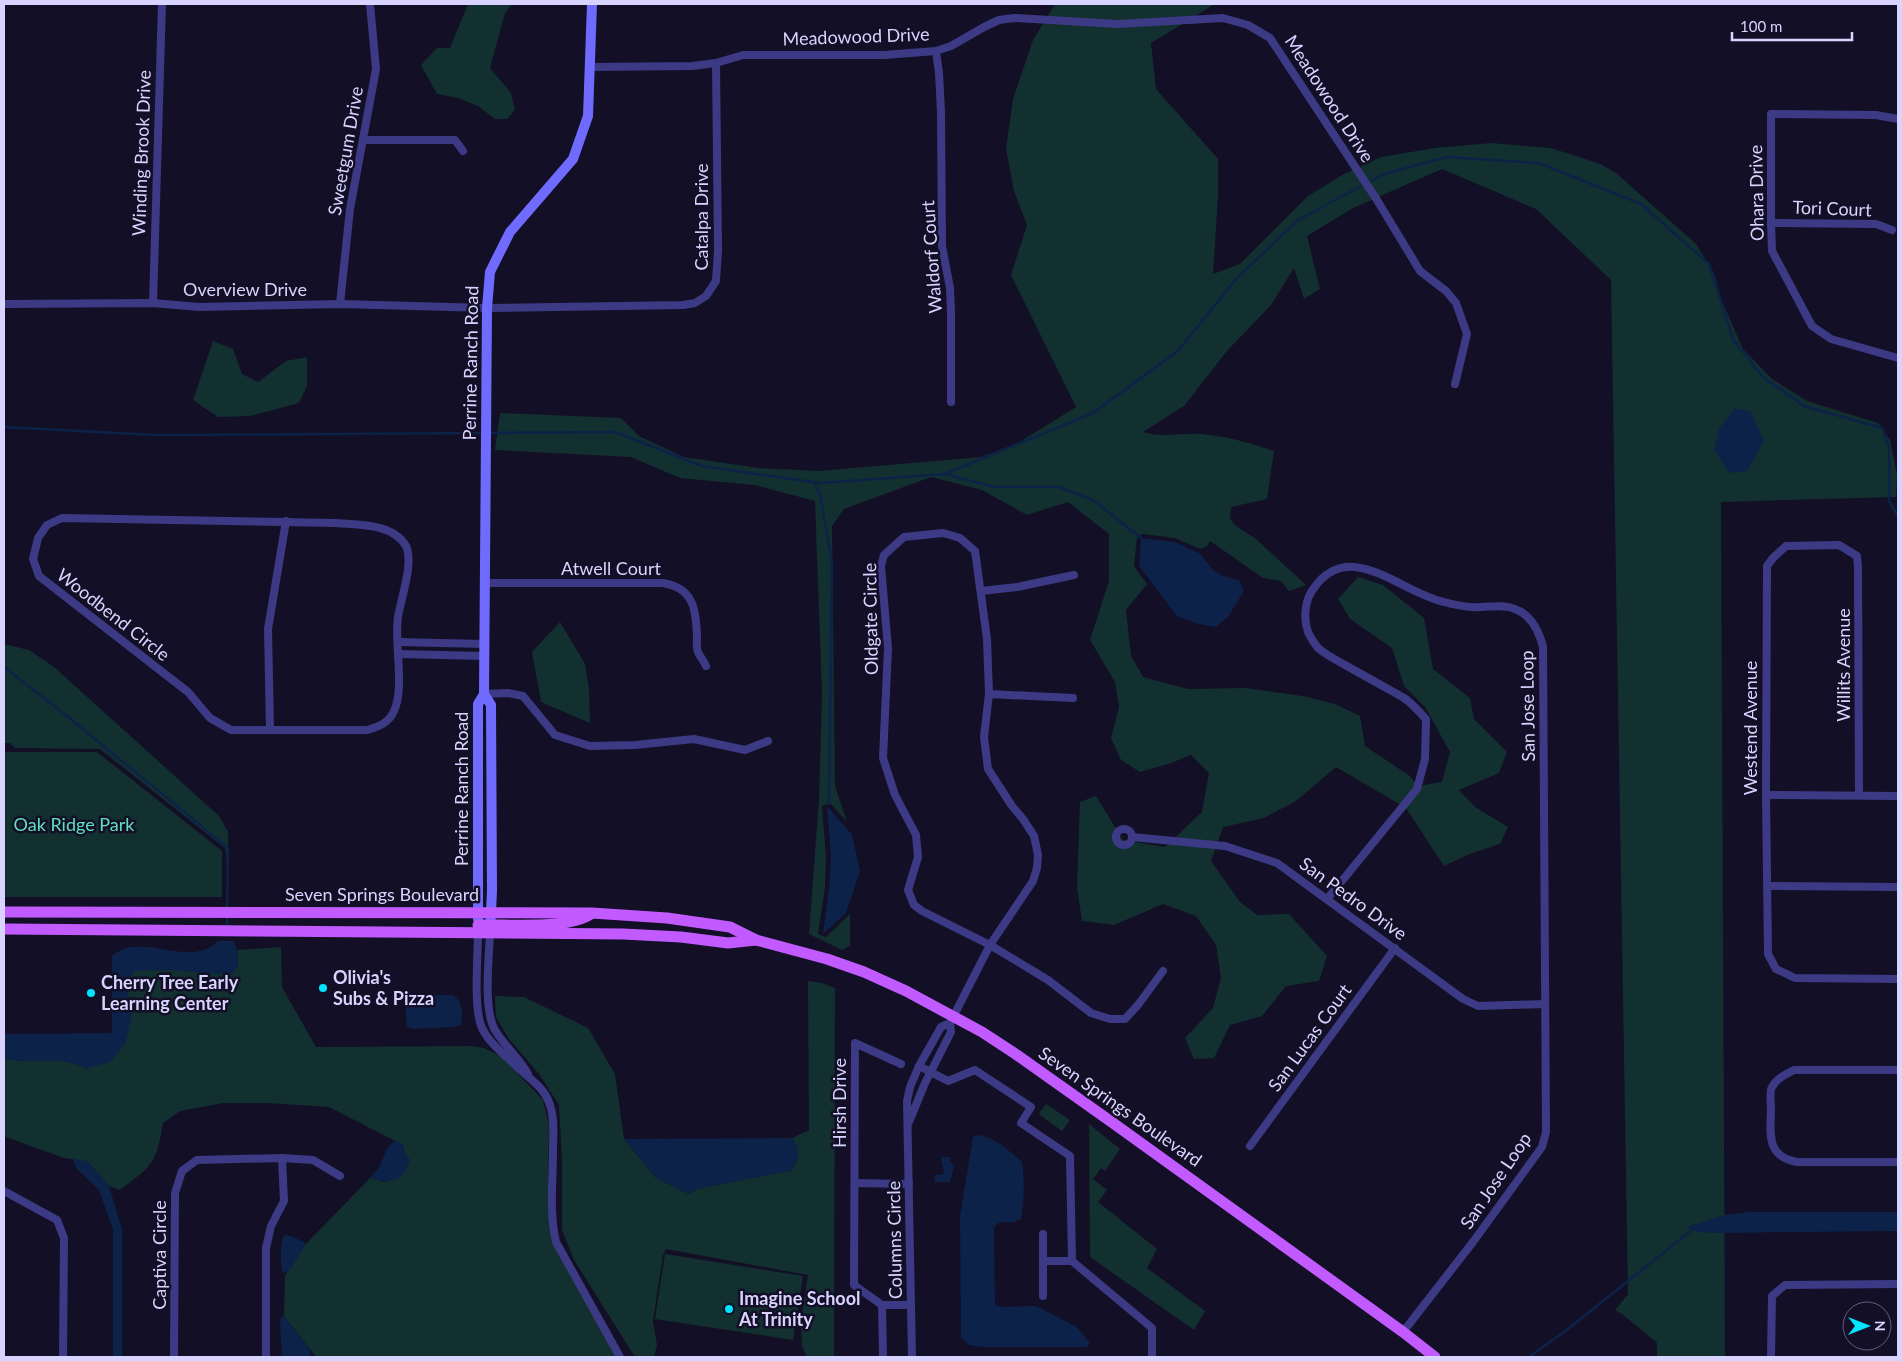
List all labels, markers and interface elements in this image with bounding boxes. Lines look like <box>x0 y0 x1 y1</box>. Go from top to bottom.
scale bar <box>1732 10 1852 42</box>
text: 100 m <box>1740 17 1782 35</box>
street label: Meadowood Drive <box>782 22 930 50</box>
street label: Meadowood Drive <box>1281 31 1379 166</box>
street label: Winding Brook Drive <box>127 70 155 236</box>
street label: Sweetgum Drive <box>323 85 367 217</box>
street label: Ohara Drive <box>1744 145 1768 241</box>
street label: Catalpa Drive <box>690 163 712 271</box>
street label: Tori Court <box>1792 196 1873 220</box>
street label: Waldorf Court <box>916 199 946 314</box>
street label: Overview Drive <box>183 278 307 300</box>
street label: Perrine Ranch Road <box>458 285 482 441</box>
street label: Atwell Court <box>561 557 661 579</box>
street label: Woodbend Circle <box>53 563 174 665</box>
street label: Oldgate Circle <box>858 563 882 675</box>
street label: Willits Avenue <box>1832 608 1854 722</box>
street label: San Jose Loop <box>1515 650 1539 762</box>
street label: Westend Avenue <box>1739 661 1761 795</box>
street label: Perrine Ranch Road <box>450 712 472 866</box>
park label: Oak Ridge Park <box>14 813 135 835</box>
street label: San Pedro Drive <box>1296 852 1411 944</box>
street label: Seven Springs Boulevard <box>285 883 479 905</box>
place label: Olivia's Subs & Pizza <box>333 966 434 1009</box>
place label: Cherry Tree Early Learning Center <box>101 971 239 1014</box>
street label: San Lucas Court <box>1263 979 1356 1095</box>
marker: Olivia's Subs & Pizza <box>317 982 329 994</box>
marker: Cherry Tree Early Learning Center <box>85 987 97 999</box>
street label: Seven Springs Boulevard <box>1035 1041 1206 1171</box>
street label: Hirsh Drive <box>828 1058 850 1148</box>
street label: San Jose Loop <box>1455 1128 1535 1233</box>
street label: Columns Circle <box>882 1181 906 1299</box>
street label: Captiva Circle <box>148 1200 170 1310</box>
place label: Imagine School At Trinity <box>738 1287 860 1330</box>
north arrow <box>1842 1301 1892 1351</box>
marker: Imagine School At Trinity <box>723 1303 735 1315</box>
text: N <box>1872 1321 1889 1331</box>

